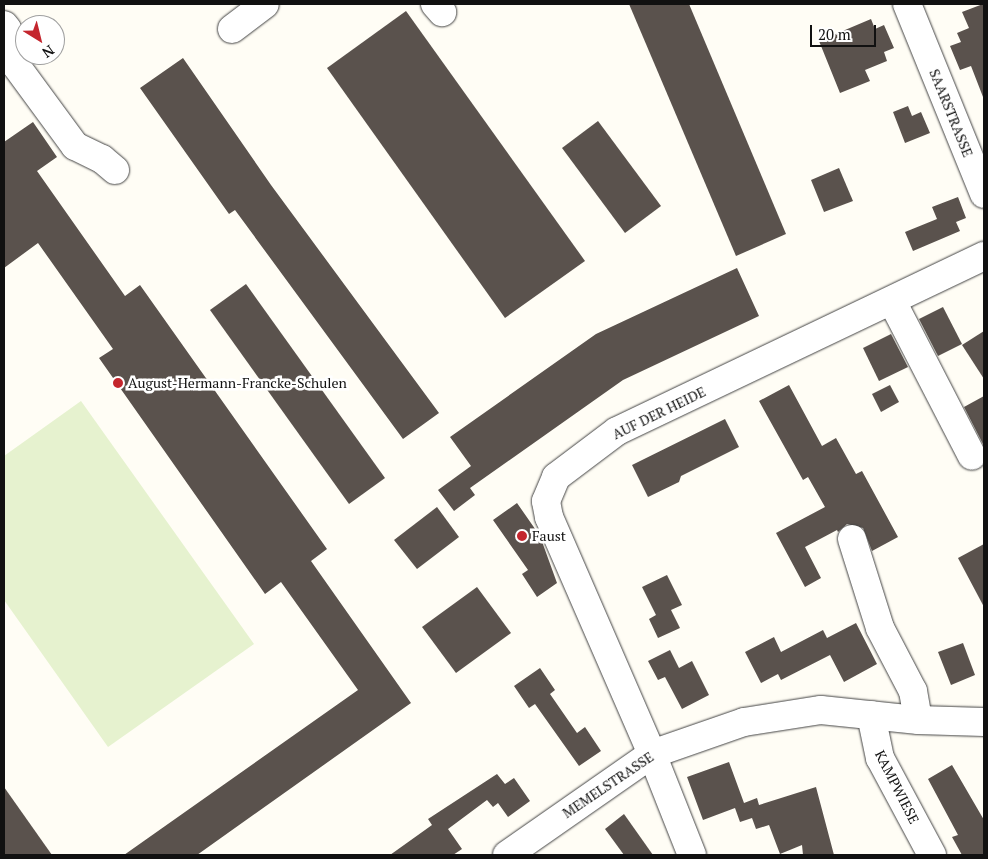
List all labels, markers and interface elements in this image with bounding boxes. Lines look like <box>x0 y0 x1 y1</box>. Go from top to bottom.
north arrow <box>15 15 65 65</box>
scale bar <box>813 15 879 47</box>
text: 20 m <box>818 24 851 44</box>
text: N <box>39 41 58 63</box>
street label: SAARSTRASSE <box>926 67 976 159</box>
place label: August-Hermann-Francke-Schulen <box>128 375 347 391</box>
marker: August-Hermann-Francke-Schulen <box>112 377 124 389</box>
street label: AUF DER HEIDE <box>610 383 708 443</box>
place label: Faust <box>532 528 566 544</box>
marker: Faust <box>516 530 528 542</box>
street label: KAMPWIESE <box>871 747 923 827</box>
street label: MEMELSTRASSE <box>559 748 657 822</box>

